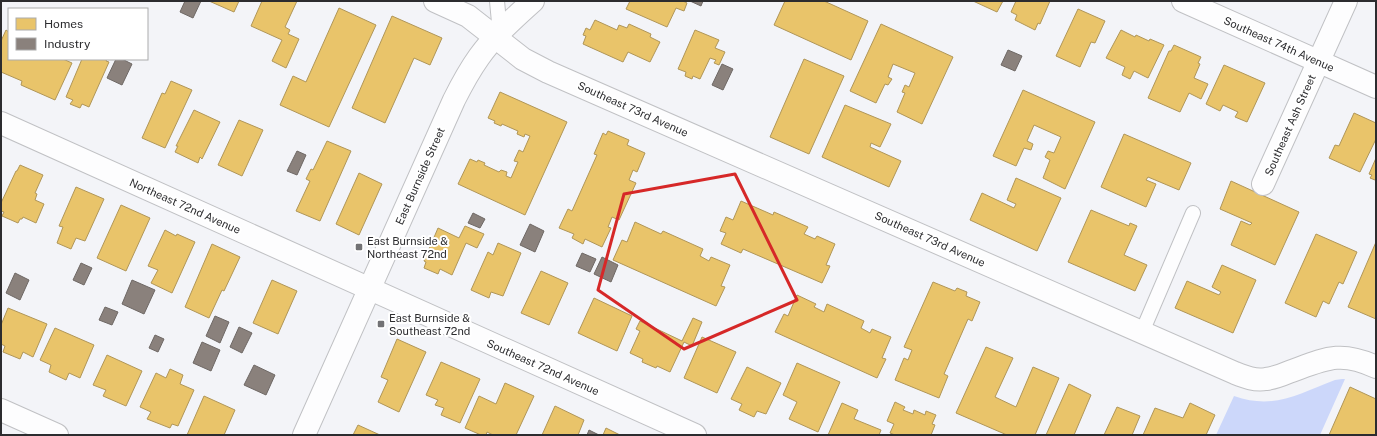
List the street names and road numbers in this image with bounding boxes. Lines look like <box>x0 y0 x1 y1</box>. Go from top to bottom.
street label: Southeast 74th Avenue <box>1222 14 1336 74</box>
street label: Southeast Ash Street <box>1262 73 1318 177</box>
street label: Southeast 73rd Avenue <box>576 79 690 139</box>
street label: East Burnside Street <box>393 125 447 227</box>
street label: Northeast 72nd Avenue <box>128 176 242 236</box>
street label: Southeast 73rd Avenue <box>873 209 987 269</box>
street label: Southeast 72nd Avenue <box>485 337 601 397</box>

